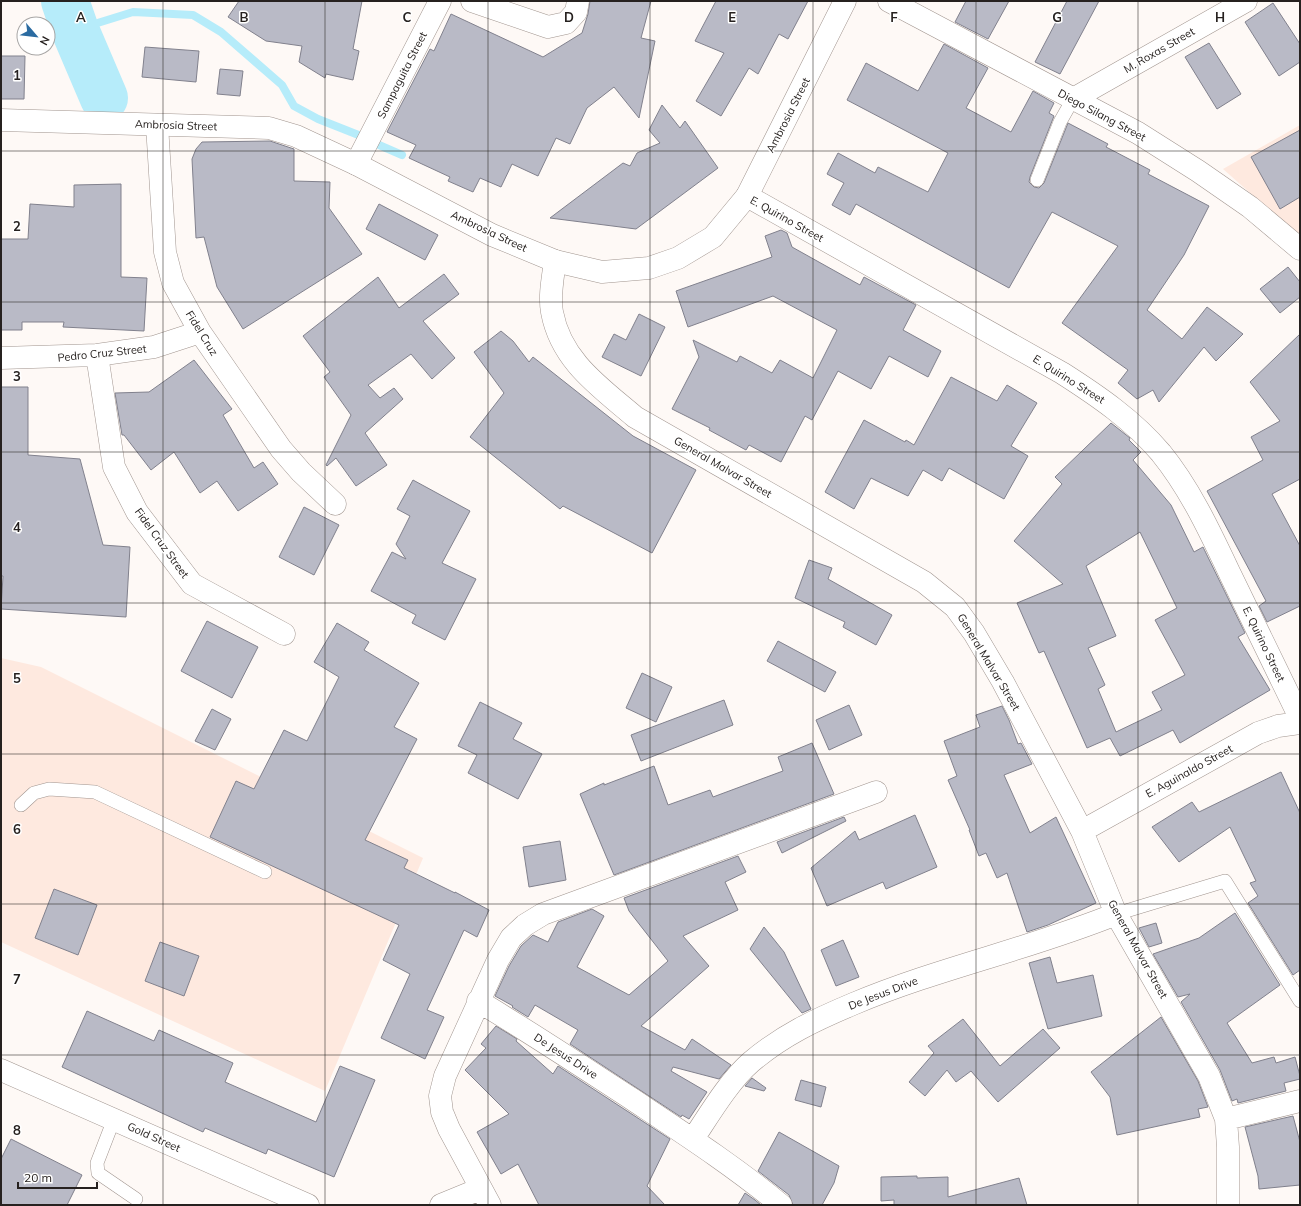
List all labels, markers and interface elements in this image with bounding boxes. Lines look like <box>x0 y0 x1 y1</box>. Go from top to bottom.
text: A <box>76 9 86 25</box>
text: B <box>240 9 249 25</box>
text: C <box>403 9 412 25</box>
text: D <box>564 9 574 25</box>
text: E <box>728 9 736 25</box>
text: F <box>890 9 898 25</box>
text: G <box>1052 9 1062 25</box>
text: H <box>1215 9 1225 25</box>
north arrow <box>16 16 56 56</box>
street label: M. Roxas Street <box>1121 24 1197 76</box>
street label: Sampaguita Street <box>374 29 430 121</box>
text: N <box>37 34 53 48</box>
text: 1 <box>13 67 21 83</box>
street label: Ambrosia Street <box>763 75 813 155</box>
street label: Diego Silang Street <box>1056 86 1149 144</box>
street label: Ambrosia Street <box>135 117 218 133</box>
street label: E. Quirino Street <box>748 193 826 245</box>
street label: Ambrosia Street <box>449 207 529 255</box>
text: 2 <box>13 218 21 234</box>
street label: Fidel Cruz <box>183 308 221 358</box>
street label: Pedro Cruz Street <box>57 341 147 365</box>
street label: E. Quirino Street <box>1031 351 1108 407</box>
text: 3 <box>13 368 21 384</box>
street label: General Malvar Street <box>672 433 775 501</box>
street label: Fidel Cruz Street <box>132 505 192 581</box>
text: 4 <box>13 519 21 535</box>
street label: E. Quirino Street <box>1240 604 1288 684</box>
street label: General Malvar Street <box>954 611 1024 713</box>
text: 5 <box>13 670 21 686</box>
street label: E. Aguinaldo Street <box>1143 741 1235 801</box>
text: 6 <box>13 821 21 837</box>
street label: General Malvar Street <box>1105 897 1171 1001</box>
text: 7 <box>13 971 21 987</box>
street label: De Jesus Drive <box>846 973 920 1013</box>
street label: De Jesus Drive <box>531 1030 601 1082</box>
street label: Gold Street <box>125 1119 183 1155</box>
text: 8 <box>13 1122 21 1138</box>
scale bar <box>18 1164 97 1190</box>
text: 20 m <box>24 1170 52 1185</box>

